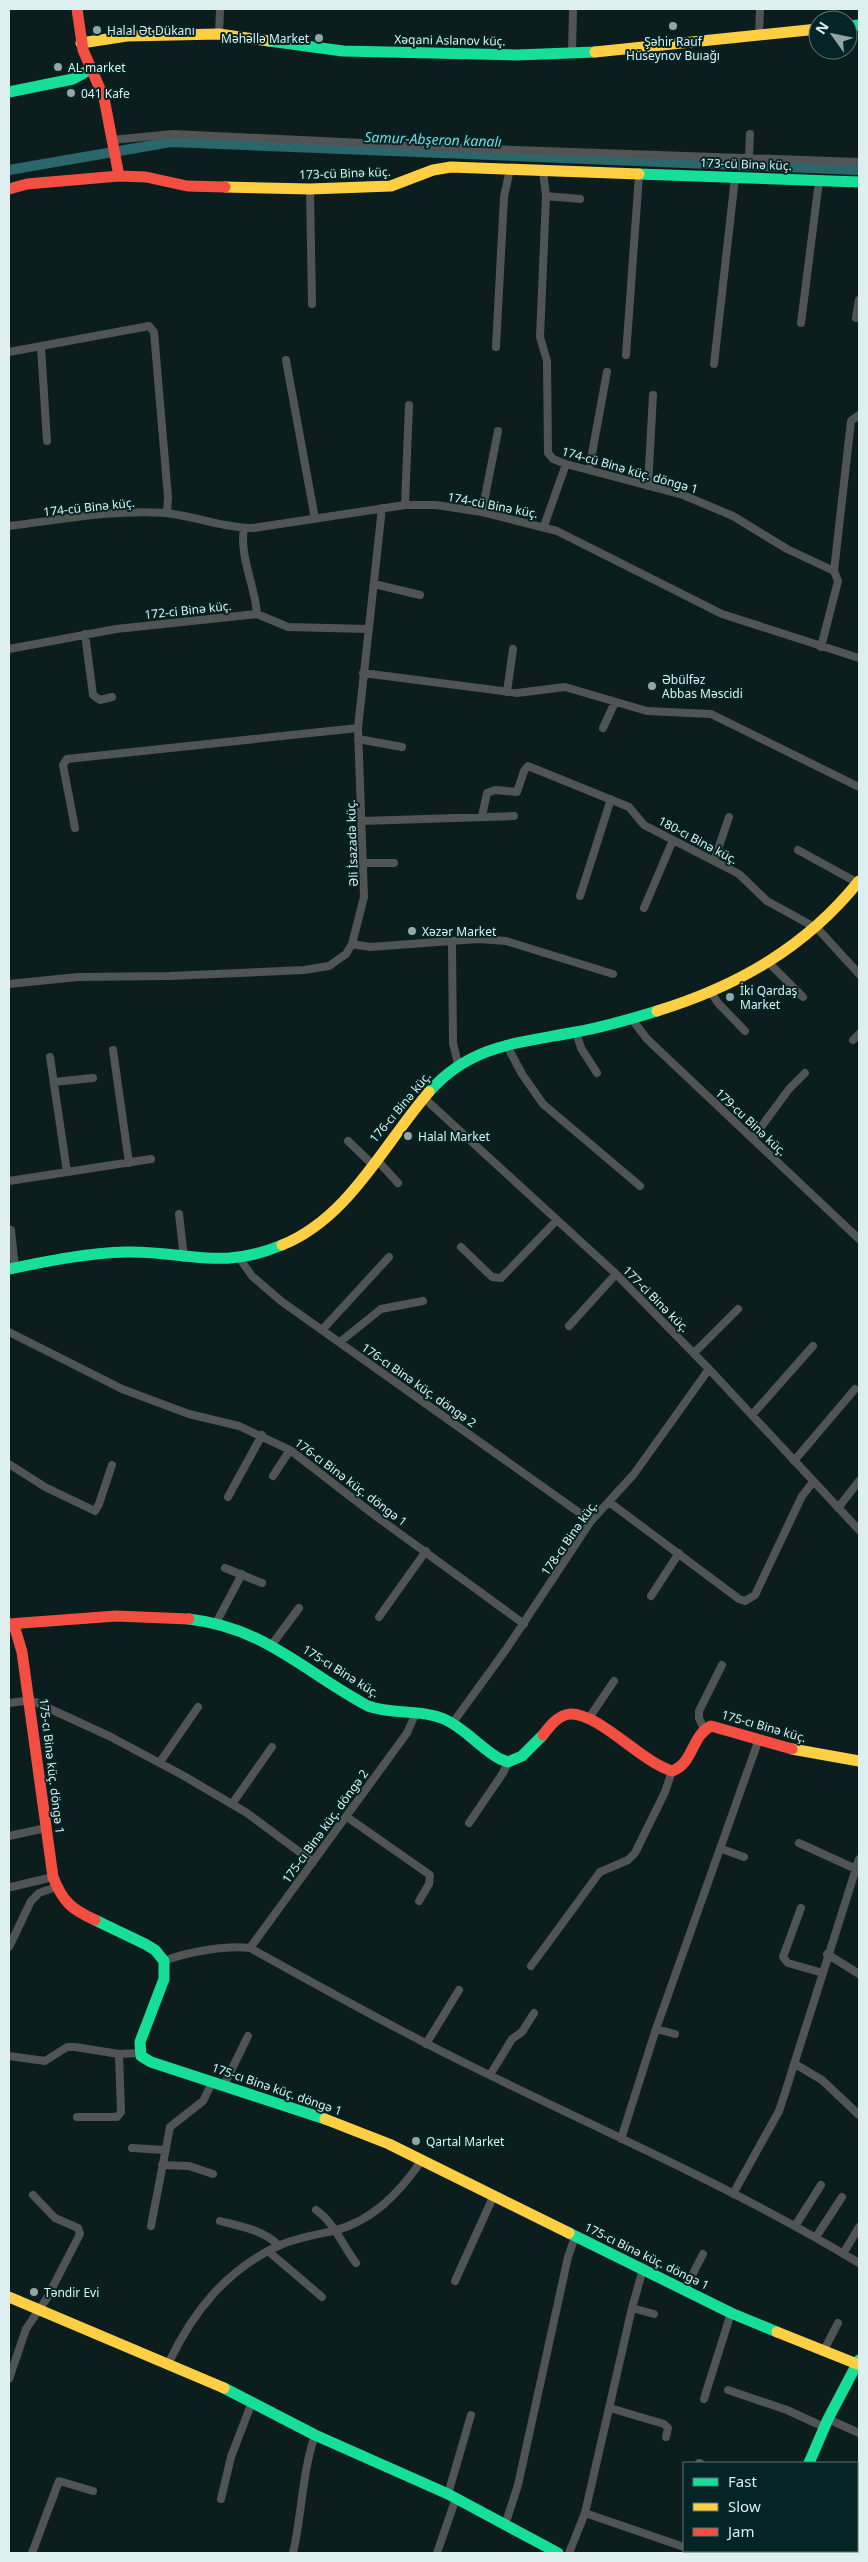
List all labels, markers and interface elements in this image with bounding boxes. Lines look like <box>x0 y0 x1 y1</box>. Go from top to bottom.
north arrow <box>808 10 858 60</box>
text: N <box>811 18 833 38</box>
marker: Şəhir Rauf Hüseynov Buıağı <box>667 20 679 32</box>
place label: Halal Ət Dükanı <box>107 22 195 39</box>
marker: Halal Ət Dükanı <box>91 24 103 36</box>
place label: Məhəllə Market <box>221 30 310 47</box>
street label: Xəqani Aslanov küç. <box>394 31 506 49</box>
marker: Məhəllə Market <box>313 32 325 44</box>
place label: Şəhir Rauf Hüseynov Buıağı <box>626 33 720 64</box>
place label: AL market <box>68 59 126 76</box>
marker: AL market <box>52 61 64 73</box>
place label: 041 Kafe <box>81 85 130 102</box>
marker: 041 Kafe <box>65 87 77 99</box>
water label: Samur-Abşeron kanalı <box>364 127 502 151</box>
street label: 173-cü Binə küç. <box>700 154 792 174</box>
street label: 173-cü Binə küç. <box>299 163 391 183</box>
street label: 174-cü Binə küç. döngə 1 <box>560 442 700 498</box>
street label: 174-cü Binə küç. <box>446 488 540 522</box>
street label: 174-cü Binə küç. <box>42 494 136 520</box>
street label: 172-ci Binə küç. <box>144 597 232 623</box>
place label: Əbülfəz Abbas Məscidi <box>662 671 743 702</box>
marker: Əbülfəz Abbas Məscidi <box>646 680 658 692</box>
street label: Əli İsazadə küç. <box>342 799 362 887</box>
street label: 180-cı Binə küç. <box>655 812 741 868</box>
place label: Xəzər Market <box>422 923 497 940</box>
marker: Xəzər Market <box>406 925 418 937</box>
place label: İki Qardaş Market <box>740 982 798 1013</box>
marker: İki Qardaş Market <box>724 991 736 1003</box>
street label: 176-cı Binə küç. <box>365 1068 435 1146</box>
street label: 179-cu Binə küç. <box>712 1084 790 1160</box>
place label: Halal Market <box>418 1128 490 1145</box>
marker: Halal Market <box>402 1130 414 1142</box>
street label: 177-ci Binə küç. <box>619 1262 693 1336</box>
street label: 176-cı Binə küç. döngə 2 <box>358 1339 480 1431</box>
street label: 176-cı Binə küç. döngə 1 <box>291 1434 411 1530</box>
street label: 178-cı Binə küç. <box>537 1497 601 1579</box>
street label: 175-cı Binə küç. <box>299 1641 383 1701</box>
street label: 175-cı Binə küç. döngə 1 <box>35 1697 69 1835</box>
street label: 175-cı Binə küç. <box>720 1706 808 1746</box>
street label: 175-cı Binə küç. döngə 2 <box>278 1766 372 1886</box>
street label: 175-cı Binə küç. döngə 1 <box>210 2059 344 2119</box>
place label: Qartal Market <box>426 2133 505 2150</box>
marker: Qartal Market <box>410 2135 422 2147</box>
street label: 175-cı Binə küç. döngə 1 <box>582 2218 712 2294</box>
place label: Təndir Evi <box>44 2284 99 2301</box>
marker: Təndir Evi <box>28 2286 40 2298</box>
legend <box>683 2462 858 2552</box>
text: Fast <box>728 2471 757 2491</box>
text: Slow <box>728 2496 761 2516</box>
text: Jam <box>726 2521 755 2541</box>

